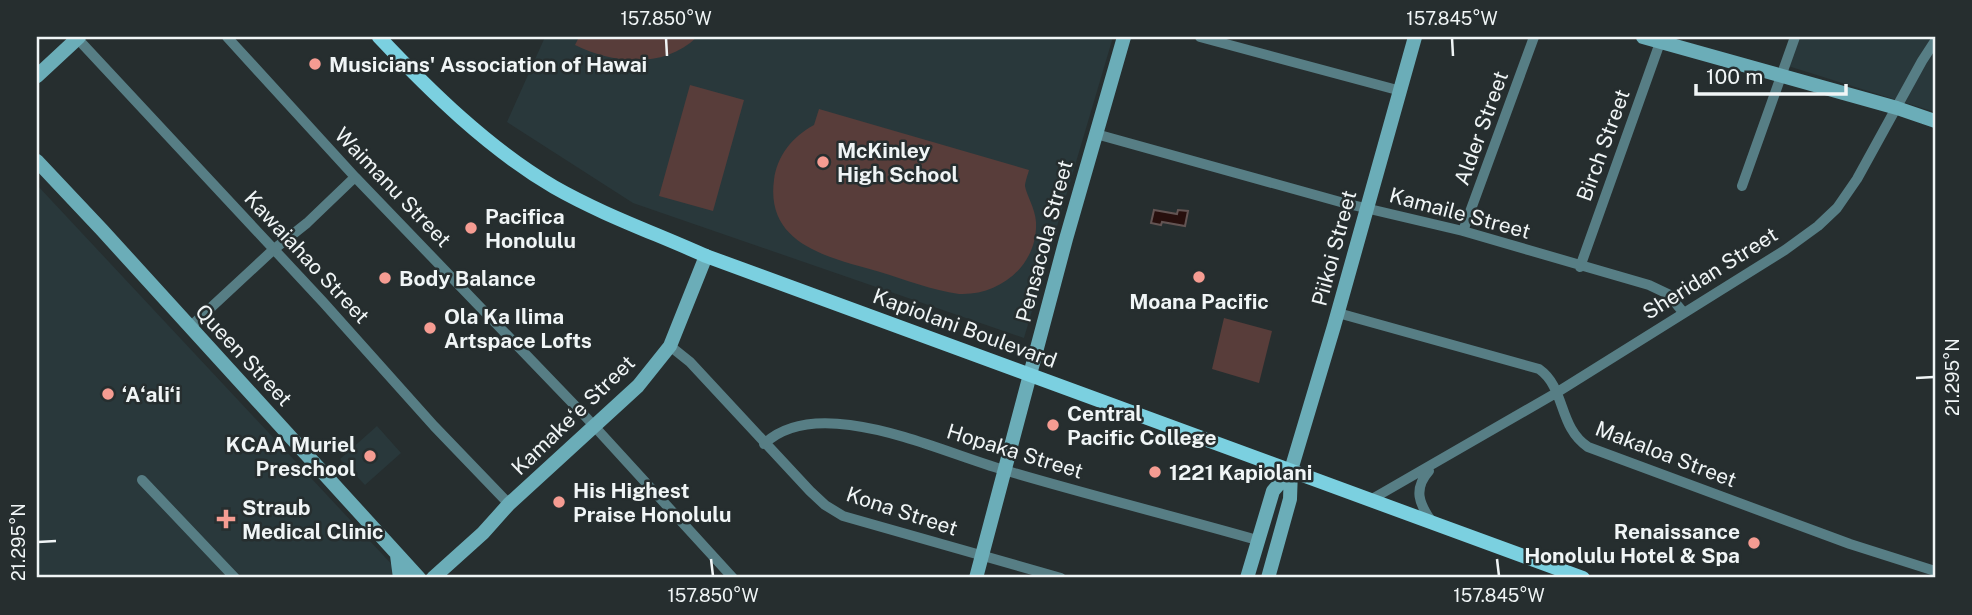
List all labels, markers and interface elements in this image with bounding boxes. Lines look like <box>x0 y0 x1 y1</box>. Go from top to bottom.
text: 157.850°W <box>620 8 712 29</box>
text: 157.845°W <box>1406 8 1498 29</box>
place label: Musicians' Association of Hawai <box>329 52 647 77</box>
scale bar <box>1696 52 1846 96</box>
marker: Musicians' Association of Hawai <box>307 56 323 72</box>
text: 100 m <box>1706 64 1763 89</box>
street label: Alder Street <box>1449 67 1513 189</box>
street label: Birch Street <box>1571 86 1635 204</box>
street label: Waimanu Street <box>330 122 456 252</box>
place label: McKinley High School <box>837 138 959 187</box>
marker: McKinley High School <box>815 154 831 170</box>
street label: Pensacola Street <box>1010 157 1078 325</box>
street label: Kamaile Street <box>1387 182 1533 244</box>
street label: Kawaiahao Street <box>239 186 375 328</box>
street label: Piikoi Street <box>1307 187 1361 309</box>
place label: Pacifica Honolulu <box>485 204 576 253</box>
marker: Pacifica Honolulu <box>463 220 479 236</box>
street label: Sheridan Street <box>1638 222 1782 324</box>
place label: Body Balance <box>399 266 536 291</box>
marker: Moana Pacific <box>1191 269 1207 285</box>
marker: Body Balance <box>377 270 393 286</box>
street label: Kapiolani Boulevard <box>870 283 1060 373</box>
place label: Moana Pacific <box>1129 289 1269 314</box>
street label: Queen Street <box>190 299 298 411</box>
place label: Ola Ka Ilima Artspace Lofts <box>444 304 592 353</box>
marker: Ola Ka Ilima Artspace Lofts <box>422 320 438 336</box>
text: 21.295°N <box>1942 338 1963 416</box>
street label: Kamakeʻe Street <box>506 350 640 480</box>
place label: ‘A‘ali‘i <box>122 382 181 407</box>
marker: ‘A‘ali‘i <box>100 386 116 402</box>
place label: Central Pacific College <box>1067 401 1217 450</box>
street label: Makaloa Street <box>1592 416 1740 492</box>
marker: Central Pacific College <box>1045 417 1061 433</box>
street label: Hopaka Street <box>944 418 1086 484</box>
place label: KCAA Muriel Preschool <box>226 432 356 481</box>
marker: KCAA Muriel Preschool <box>362 448 378 464</box>
place label: 1221 Kapiolani <box>1169 460 1312 485</box>
marker: 1221 Kapiolani <box>1147 464 1163 480</box>
place label: His Highest Praise Honolulu <box>573 478 732 527</box>
street label: Kona Street <box>843 481 961 541</box>
marker: His Highest Praise Honolulu <box>551 494 567 510</box>
place label: Straub Medical Clinic <box>242 495 384 544</box>
text: 21.295°N <box>8 503 29 581</box>
marker: Straub Medical Clinic <box>216 509 236 529</box>
place label: Renaissance Honolulu Hotel & Spa <box>1524 519 1740 568</box>
marker: Renaissance Honolulu Hotel & Spa <box>1746 535 1762 551</box>
text: 157.850°W <box>667 585 759 606</box>
text: 157.845°W <box>1453 585 1545 606</box>

